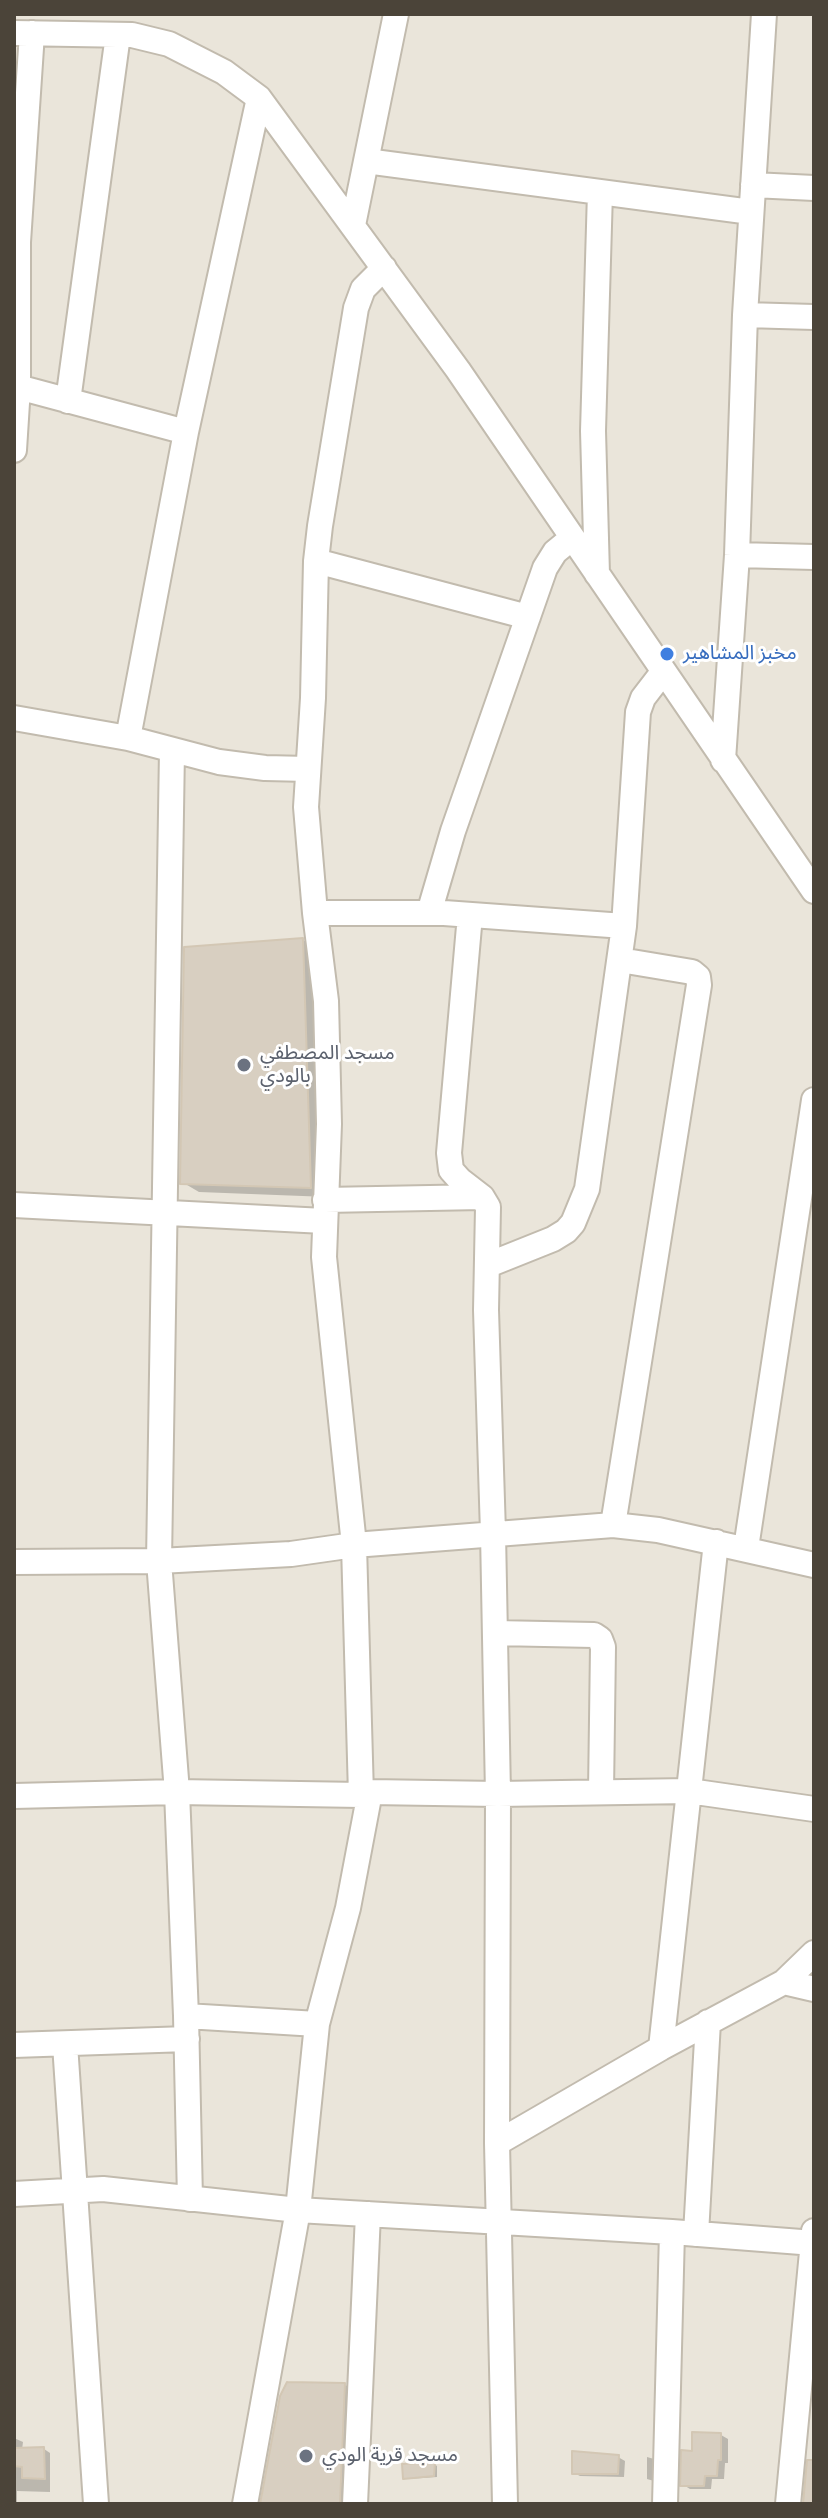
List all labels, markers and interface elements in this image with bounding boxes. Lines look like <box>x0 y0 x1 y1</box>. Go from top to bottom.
place label: مخبز المشاهير <box>683 642 797 666</box>
marker: مخبز المشاهير <box>658 645 676 663</box>
place label: مسجد المصطفي بالودي <box>260 1042 395 1089</box>
marker: مسجد المصطفي بالودي <box>235 1056 253 1074</box>
place label: مسجد قرية الودي <box>322 2444 458 2468</box>
marker: مسجد قرية الودي <box>297 2447 315 2465</box>

